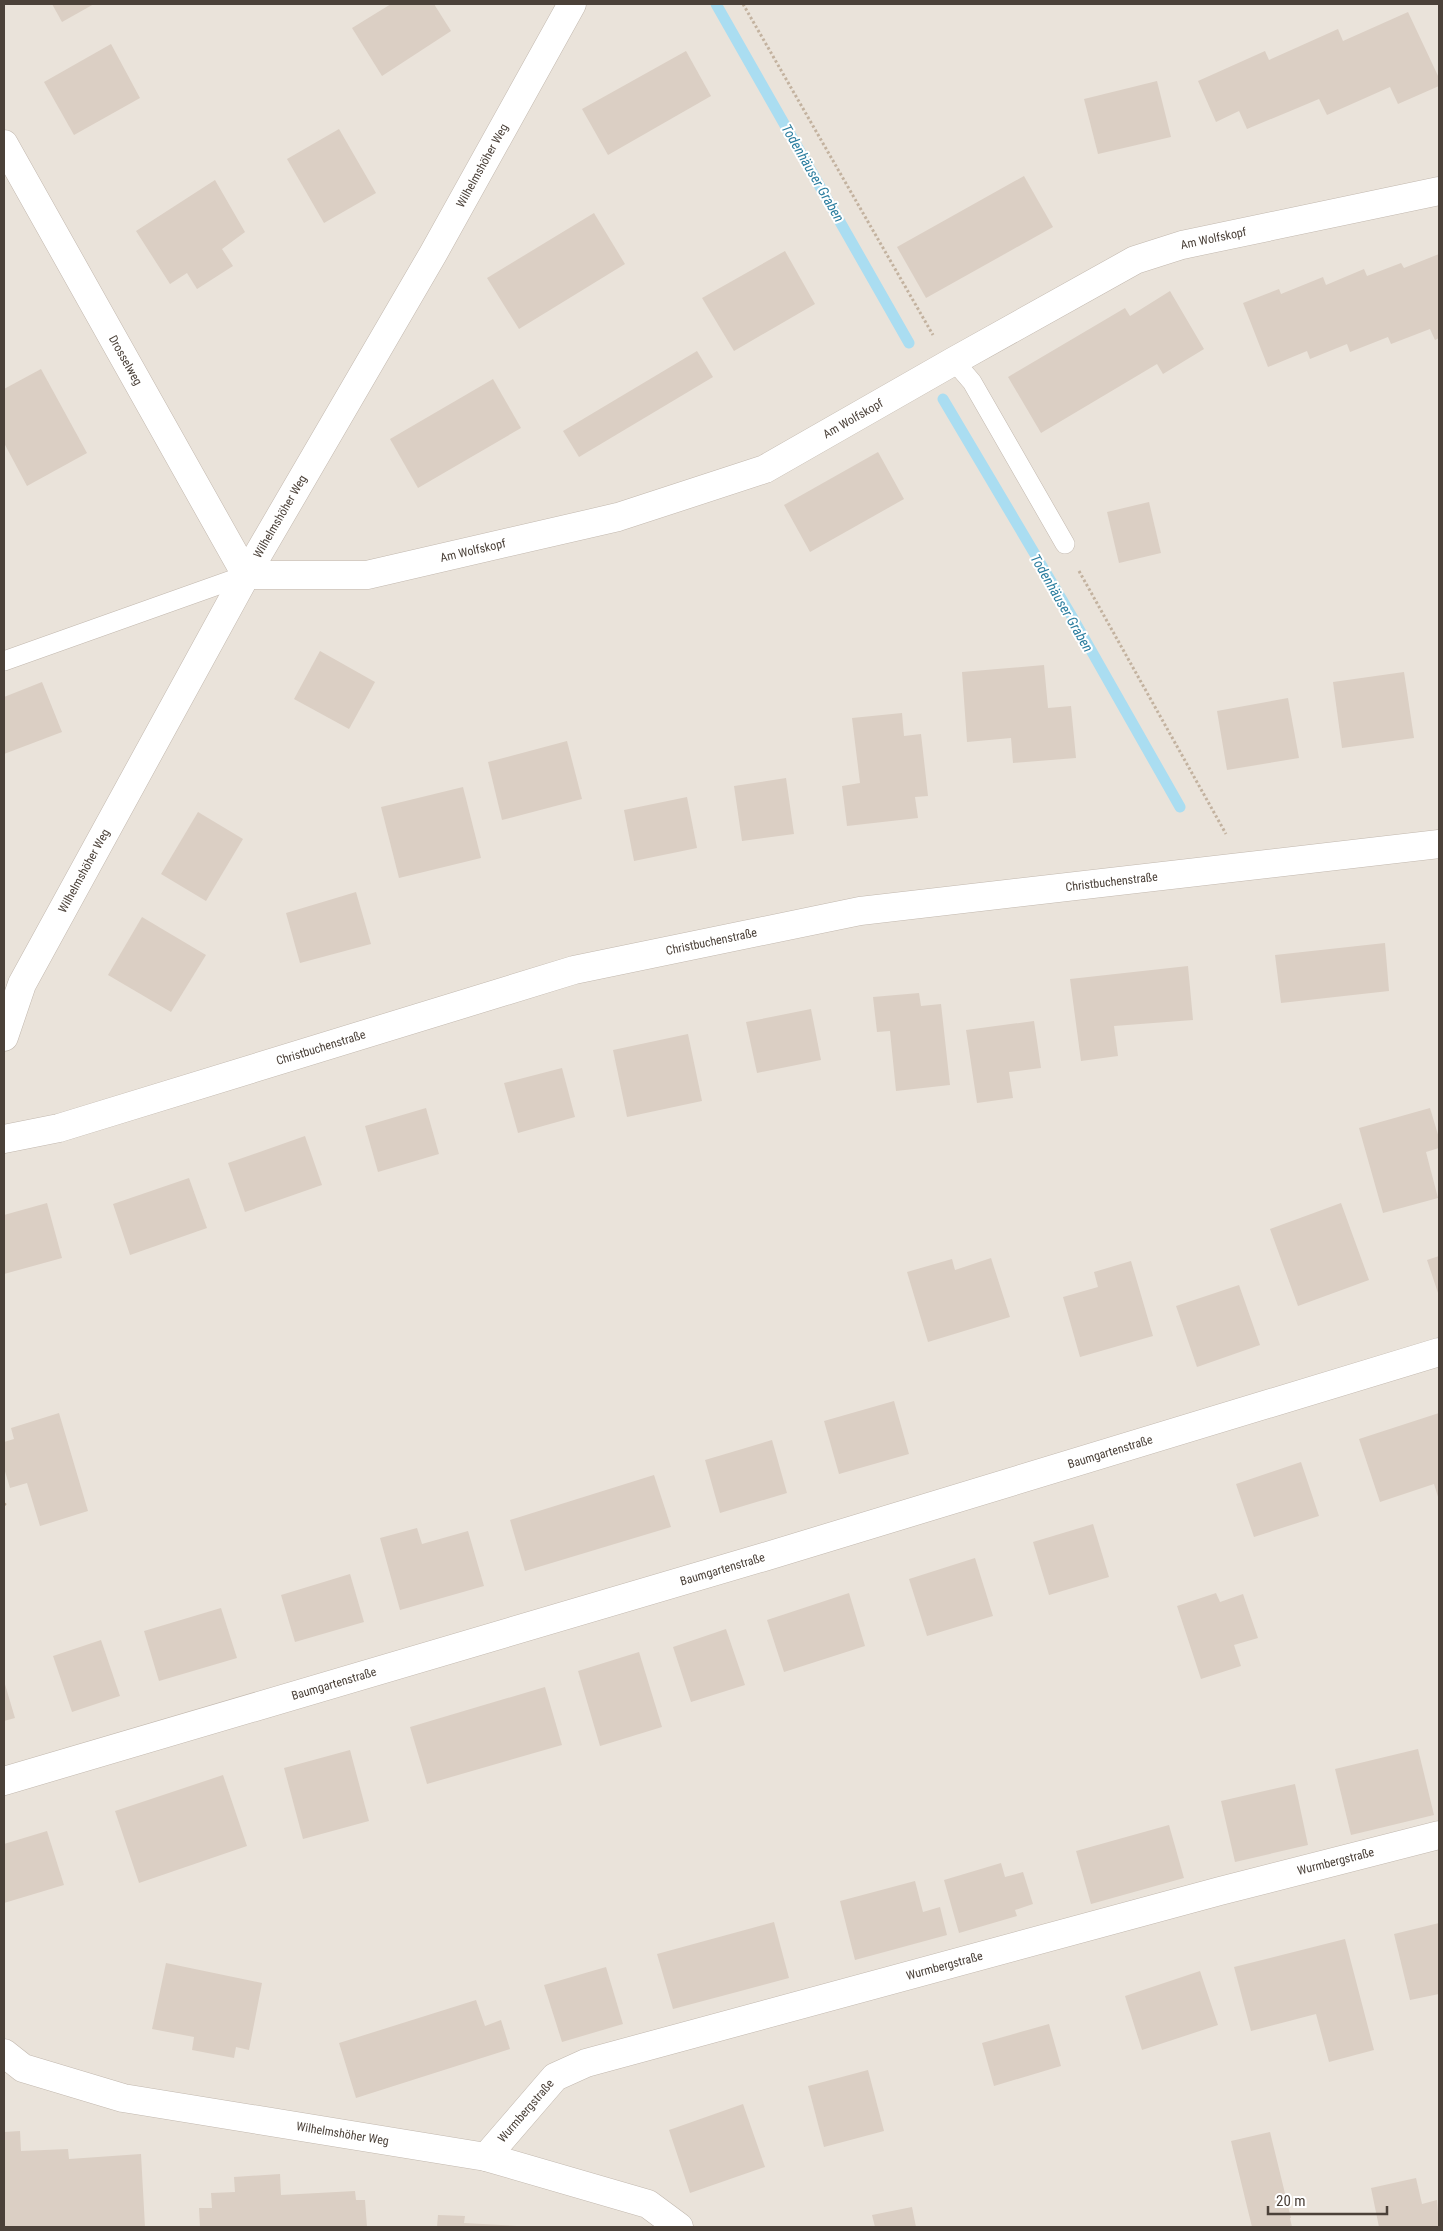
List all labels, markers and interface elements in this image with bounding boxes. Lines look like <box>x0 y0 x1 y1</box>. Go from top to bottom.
street label: Wilhelmshöher Weg <box>453 121 511 210</box>
water label: Todenhäuser Graben <box>778 121 848 225</box>
street label: Am Wolfskopf <box>1179 225 1248 252</box>
street label: Drosselweg <box>106 333 145 388</box>
street label: Am Wolfskopf <box>821 396 886 441</box>
street label: Wilhelmshöher Weg <box>250 472 310 560</box>
street label: Am Wolfskopf <box>439 536 507 565</box>
water label: Todenhäuser Graben <box>1027 551 1097 655</box>
street label: Wilhelmshöher Weg <box>55 826 113 915</box>
street label: Christbuchenstraße <box>1065 870 1159 894</box>
street label: Christbuchenstraße <box>665 925 759 958</box>
street label: Christbuchenstraße <box>274 1027 368 1068</box>
street label: Baumgartenstraße <box>1066 1432 1155 1471</box>
street label: Baumgartenstraße <box>678 1550 767 1588</box>
street label: Baumgartenstraße <box>290 1665 378 1703</box>
street label: Wurmbergstraße <box>1296 1845 1376 1878</box>
street label: Wurmbergstraße <box>905 1949 985 1983</box>
street label: Wurmbergstraße <box>495 2076 557 2145</box>
street label: Wilhelmshöher Weg <box>295 2119 390 2148</box>
scale bar <box>1268 2184 1387 2216</box>
text: 20 m <box>1276 2192 1306 2210</box>

